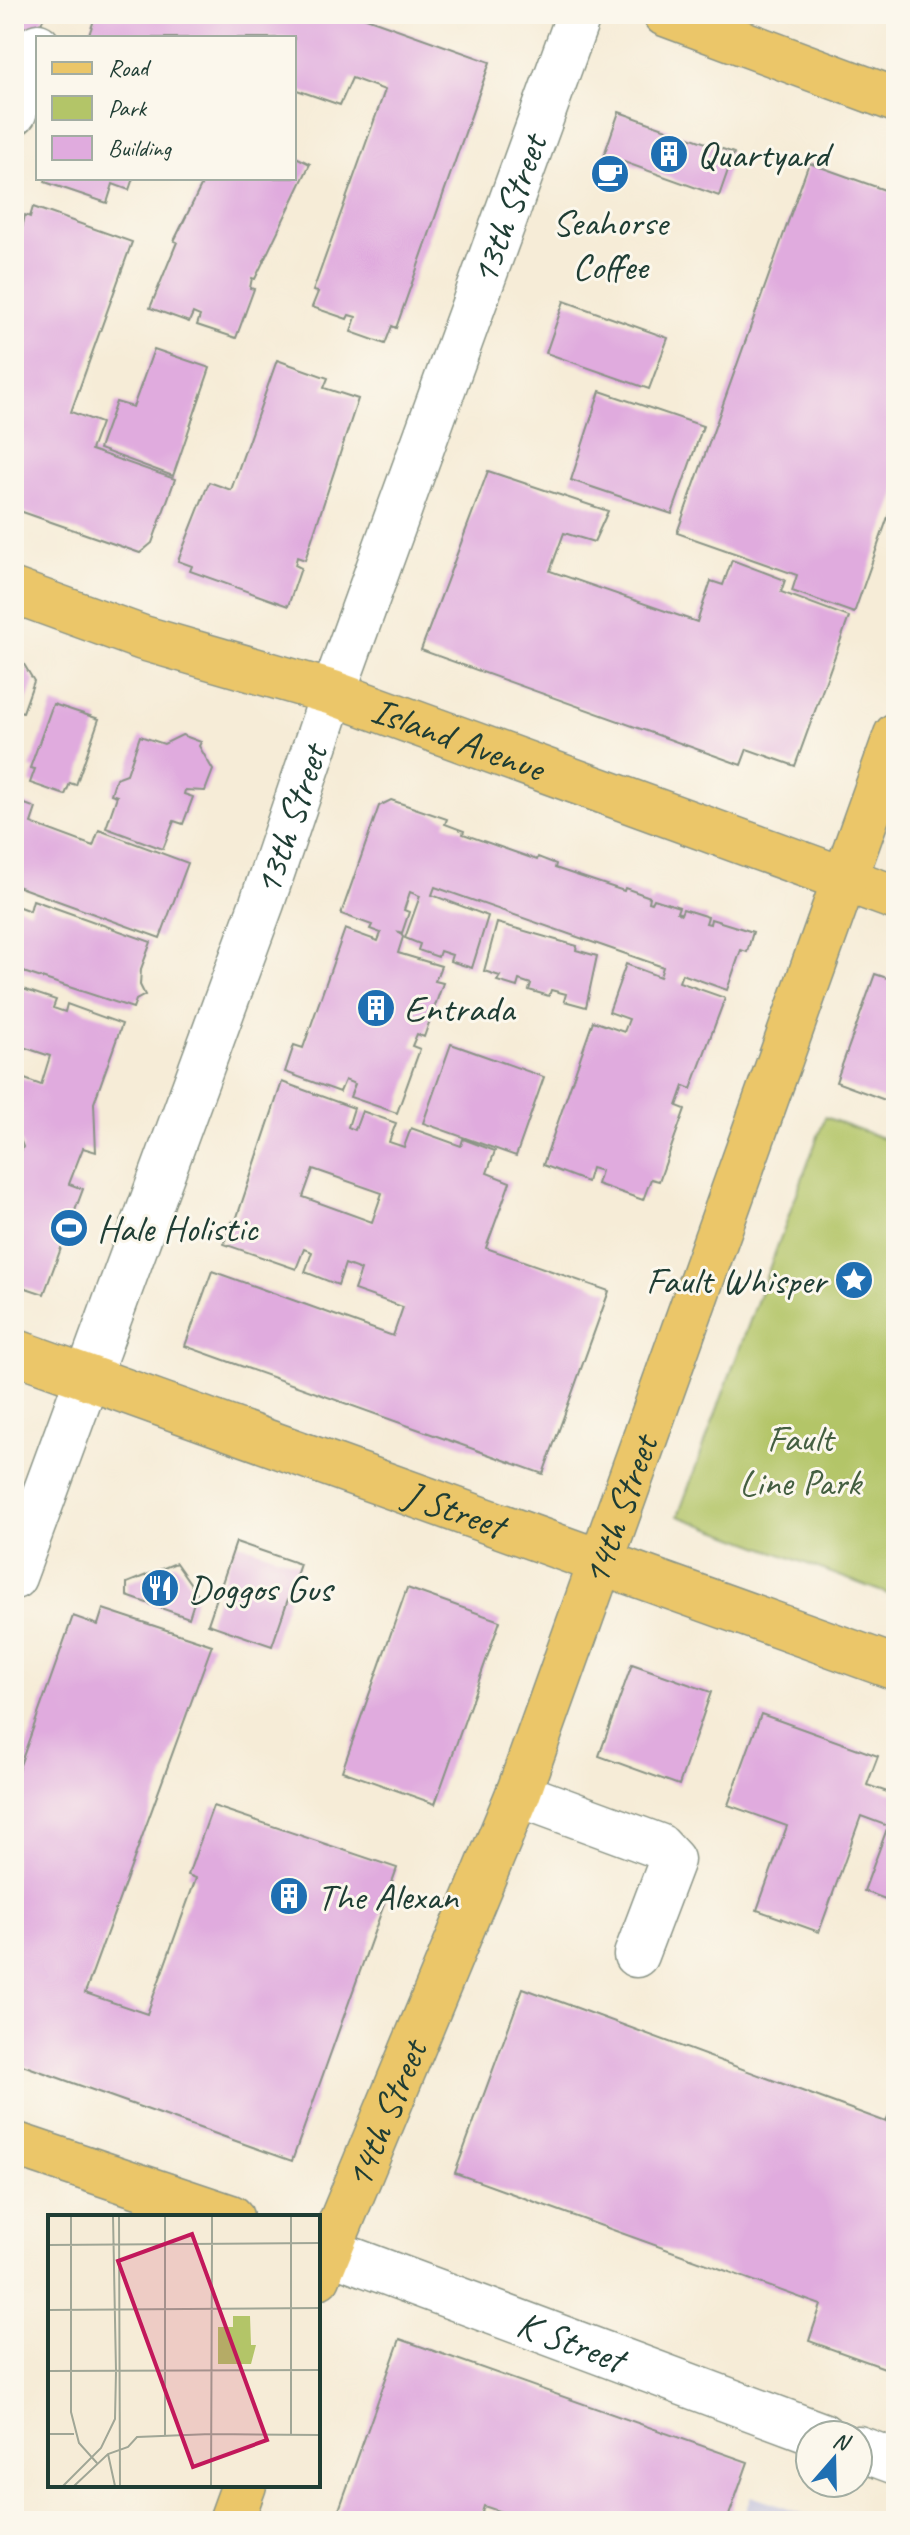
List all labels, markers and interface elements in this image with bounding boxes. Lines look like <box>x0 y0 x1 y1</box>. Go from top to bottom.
legend <box>36 36 296 180</box>
text: Road <box>108 53 152 83</box>
text: Park <box>108 93 148 123</box>
street label: 13th Street <box>460 125 558 291</box>
place label: Quartyard <box>697 131 835 178</box>
text: Building <box>108 133 173 163</box>
building icon: Quartyard <box>648 133 690 175</box>
cafe icon: Seahorse Coffee <box>589 153 631 195</box>
place label: Seahorse Coffee <box>552 199 670 290</box>
street label: Island Avenue <box>365 686 553 792</box>
street label: 13th Street <box>243 735 338 901</box>
place label: Entrada <box>404 985 517 1032</box>
building icon: Entrada <box>355 987 397 1029</box>
place label: Hale Holistic <box>97 1205 259 1252</box>
sports icon: Hale Holistic <box>48 1207 90 1249</box>
place label: Fault Whisper <box>646 1257 829 1304</box>
place icon: Fault Whisper <box>833 1259 875 1301</box>
park label: Fault Line Park <box>739 1415 864 1506</box>
street label: 14th Street <box>571 1426 669 1591</box>
street label: J Street <box>396 1469 516 1551</box>
place label: Doggos Gus <box>188 1565 336 1612</box>
restaurant icon: Doggos Gus <box>139 1567 181 1609</box>
place label: The Alexan <box>317 1873 460 1920</box>
building icon: The Alexan <box>268 1875 310 1917</box>
street label: 14th Street <box>334 2030 438 2195</box>
inset map <box>48 2215 320 2487</box>
street label: K Street <box>511 2300 636 2384</box>
north arrow <box>794 2419 874 2499</box>
text: N <box>829 2426 855 2458</box>

